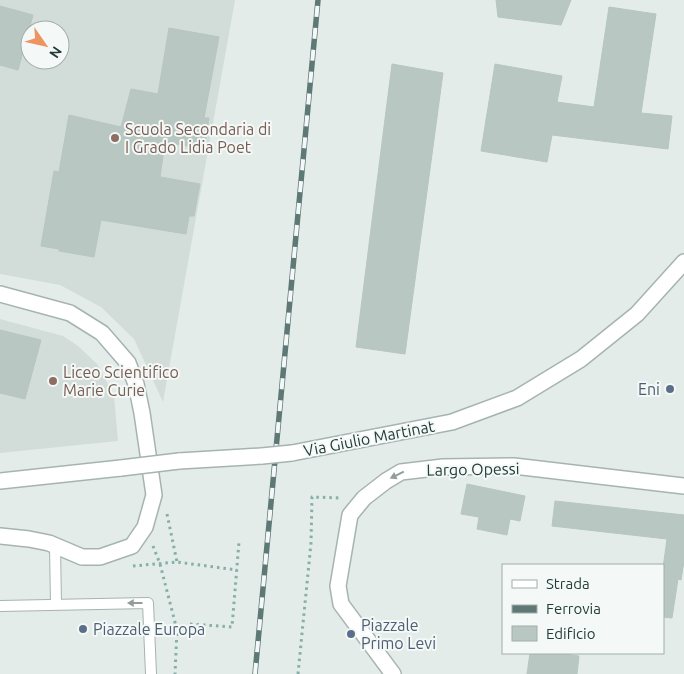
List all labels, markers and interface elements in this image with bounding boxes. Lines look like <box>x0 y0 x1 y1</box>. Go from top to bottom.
north arrow <box>20 20 70 70</box>
text: N <box>46 43 65 61</box>
place label: Scuola Secondaria di I Grado Lidia Poet <box>125 120 271 156</box>
marker: Scuola Secondaria di I Grado Lidia Poet <box>109 132 121 144</box>
place label: Liceo Scientifico Marie Curie <box>63 363 179 399</box>
marker: Liceo Scientifico Marie Curie <box>47 375 59 387</box>
place label: Eni <box>638 380 660 398</box>
marker: Eni <box>664 383 676 395</box>
street label: Via Giulio Martinat <box>302 416 437 460</box>
street label: Largo Opessi <box>426 459 520 479</box>
one-way arrow <box>390 472 404 480</box>
legend <box>502 564 664 654</box>
text: Strada <box>546 575 590 592</box>
one-way arrow <box>126 599 142 607</box>
text: Ferrovia <box>546 600 601 617</box>
place label: Piazzale Primo Levi <box>361 616 436 652</box>
place label: Piazzale Europa <box>93 620 205 638</box>
marker: Piazzale Europa <box>77 623 89 635</box>
text: Edificio <box>546 625 595 642</box>
marker: Piazzale Primo Levi <box>345 628 357 640</box>

